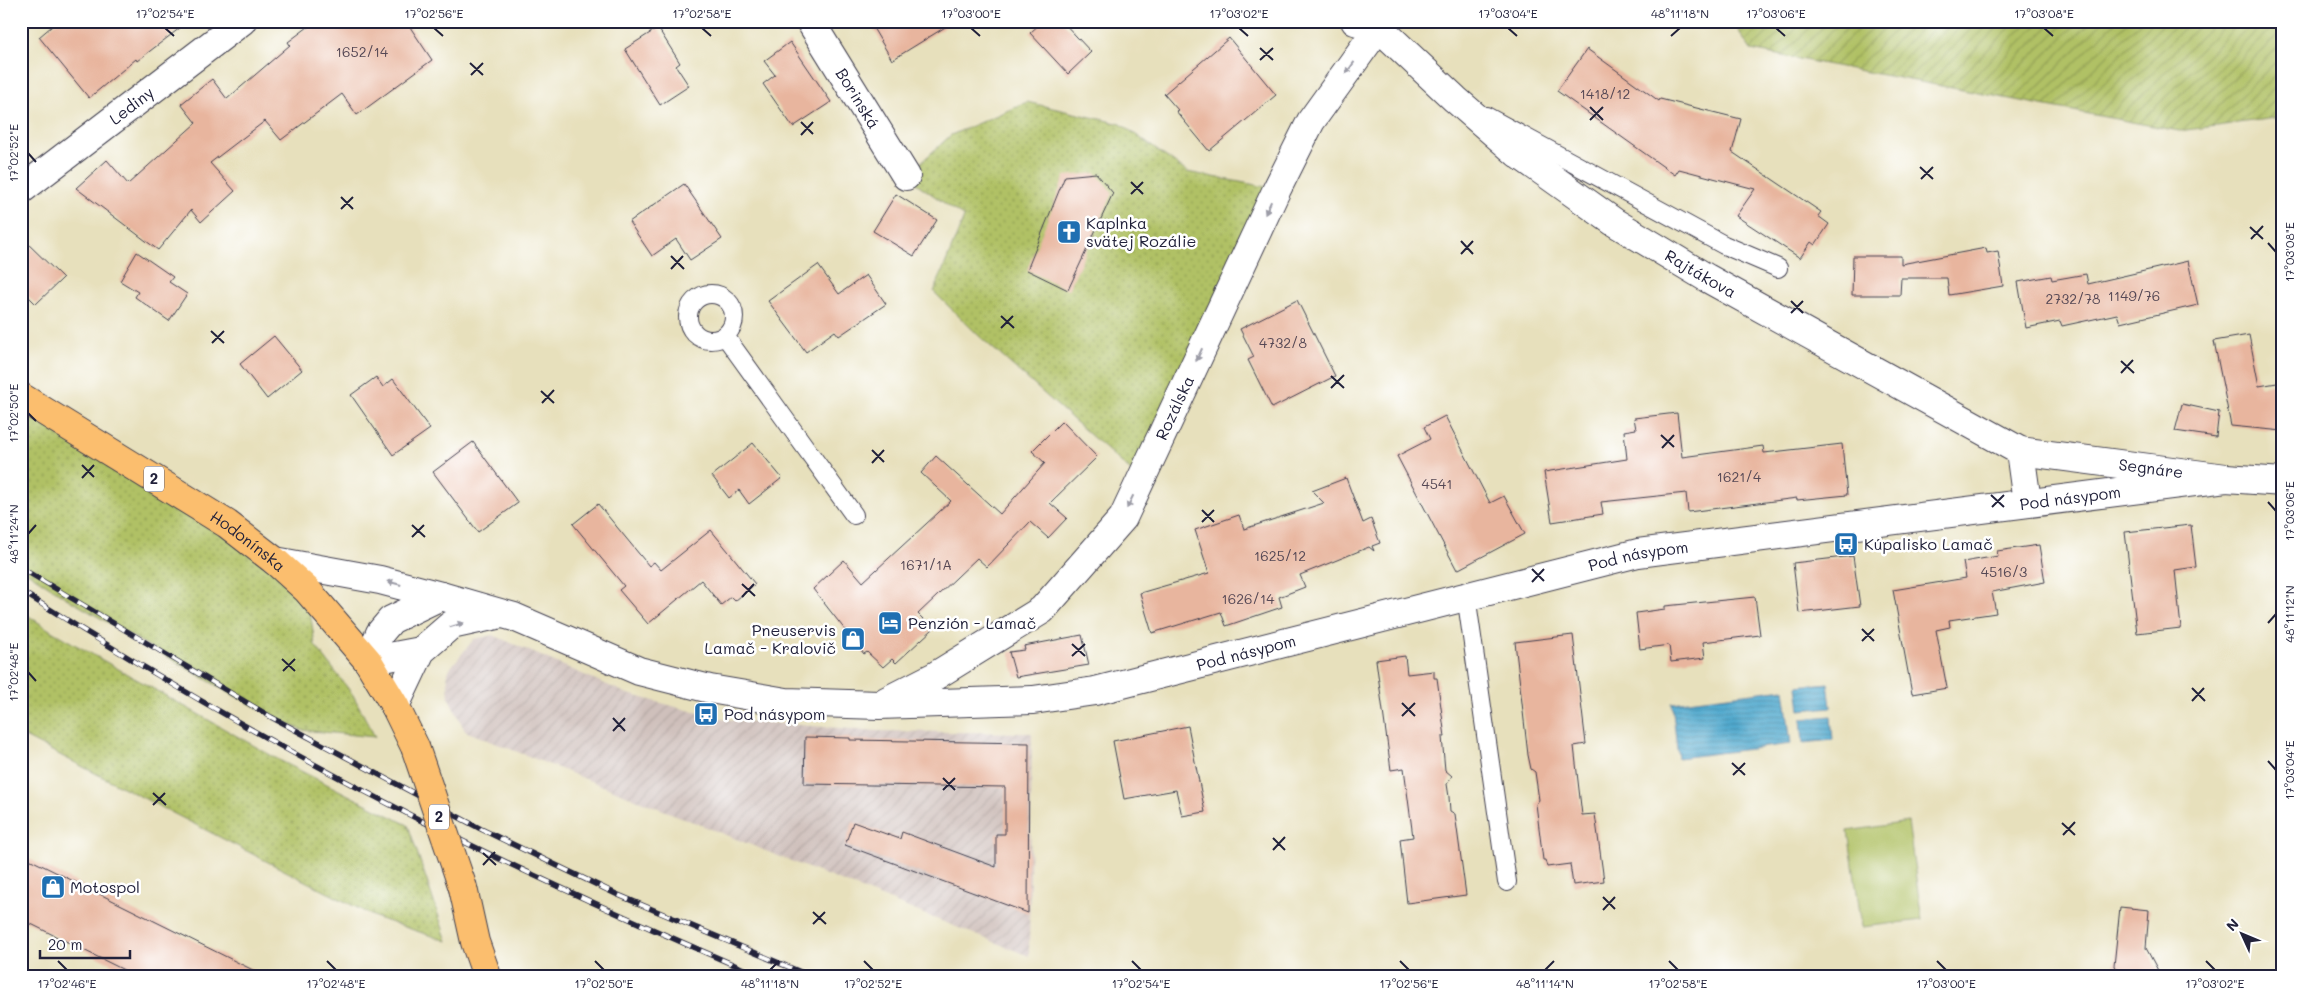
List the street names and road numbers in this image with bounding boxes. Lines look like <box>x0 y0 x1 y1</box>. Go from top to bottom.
street label: Borinská <box>832 64 885 132</box>
street label: Lediny <box>105 81 158 129</box>
street label: Rajtákova <box>1661 244 1740 302</box>
street label: Rozálska <box>1150 372 1198 443</box>
street label: Segnáre <box>2117 453 2185 482</box>
road number: 2 <box>144 466 164 492</box>
street label: Pod násypom <box>2018 481 2122 514</box>
street label: Hodonínska <box>207 505 291 576</box>
street label: Pod násypom <box>1586 536 1689 575</box>
street label: Pod násypom <box>1194 629 1298 675</box>
road number: 2 <box>429 804 449 830</box>

